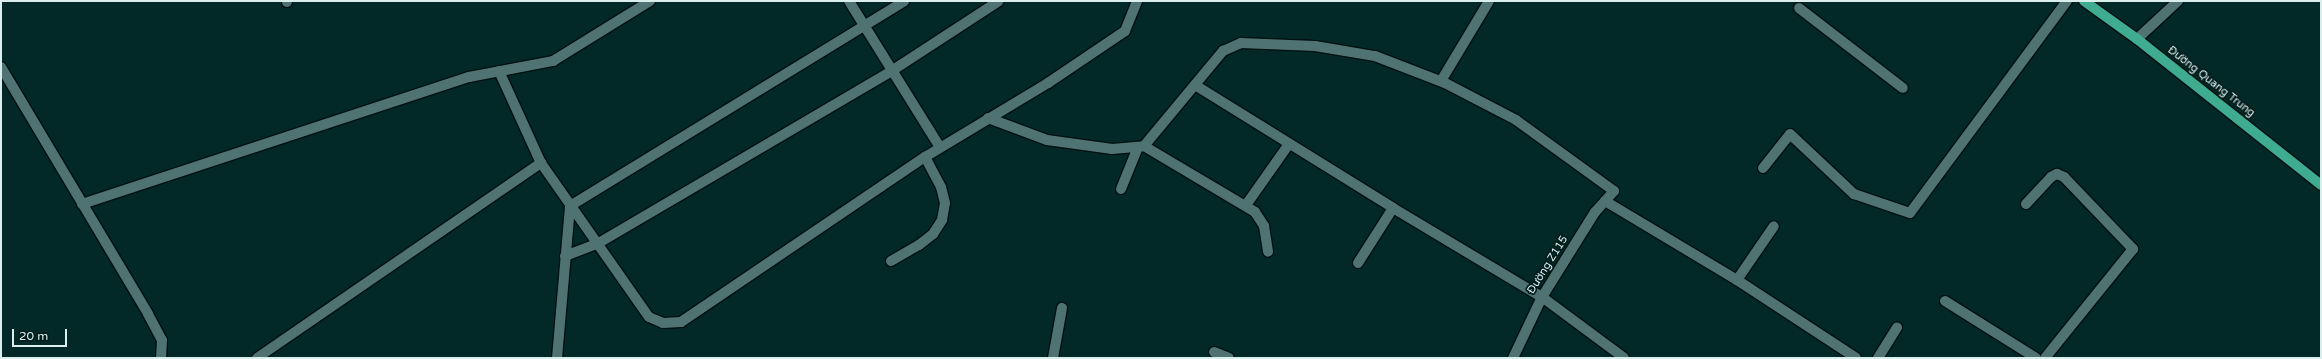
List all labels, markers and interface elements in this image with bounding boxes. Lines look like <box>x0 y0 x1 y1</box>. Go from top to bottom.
street label: Đường Quang Trung <box>2165 44 2257 120</box>
street label: Đường Z115 <box>1525 234 1571 296</box>
scale bar <box>14 321 69 347</box>
text: 20 m <box>19 329 48 343</box>

